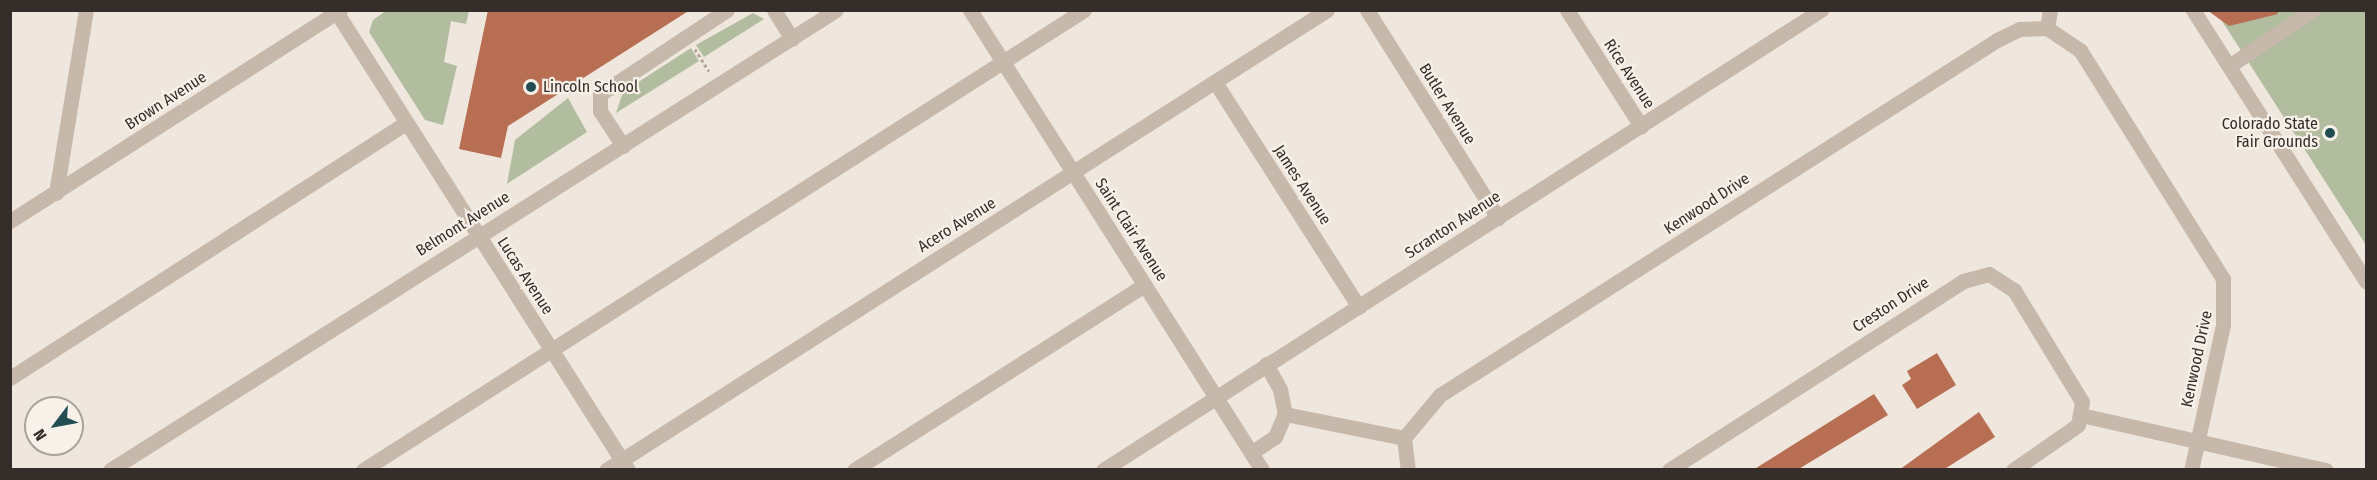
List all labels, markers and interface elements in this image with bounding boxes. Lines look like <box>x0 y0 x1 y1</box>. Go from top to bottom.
street label: Rice Avenue <box>1599 36 1659 112</box>
street label: Butler Avenue <box>1415 60 1479 148</box>
street label: Brown Avenue <box>122 68 210 134</box>
place label: Lincoln School <box>543 77 638 97</box>
marker: Lincoln School <box>524 80 538 94</box>
place label: Colorado State Fair Grounds <box>2222 114 2318 152</box>
marker: Colorado State Fair Grounds <box>2323 126 2337 140</box>
street label: James Avenue <box>1269 142 1335 228</box>
street label: Kenwood Drive <box>1661 169 1753 239</box>
street label: Saint Clair Avenue <box>1091 175 1171 285</box>
street label: Belmont Avenue <box>412 187 514 261</box>
street label: Scranton Avenue <box>1402 187 1504 263</box>
street label: Acero Avenue <box>914 193 1000 257</box>
street label: Lucas Avenue <box>493 234 557 318</box>
street label: Creston Drive <box>1849 273 1933 337</box>
street label: Kenwood Drive <box>2177 309 2217 409</box>
north arrow <box>24 396 84 456</box>
text: N <box>29 426 51 444</box>

